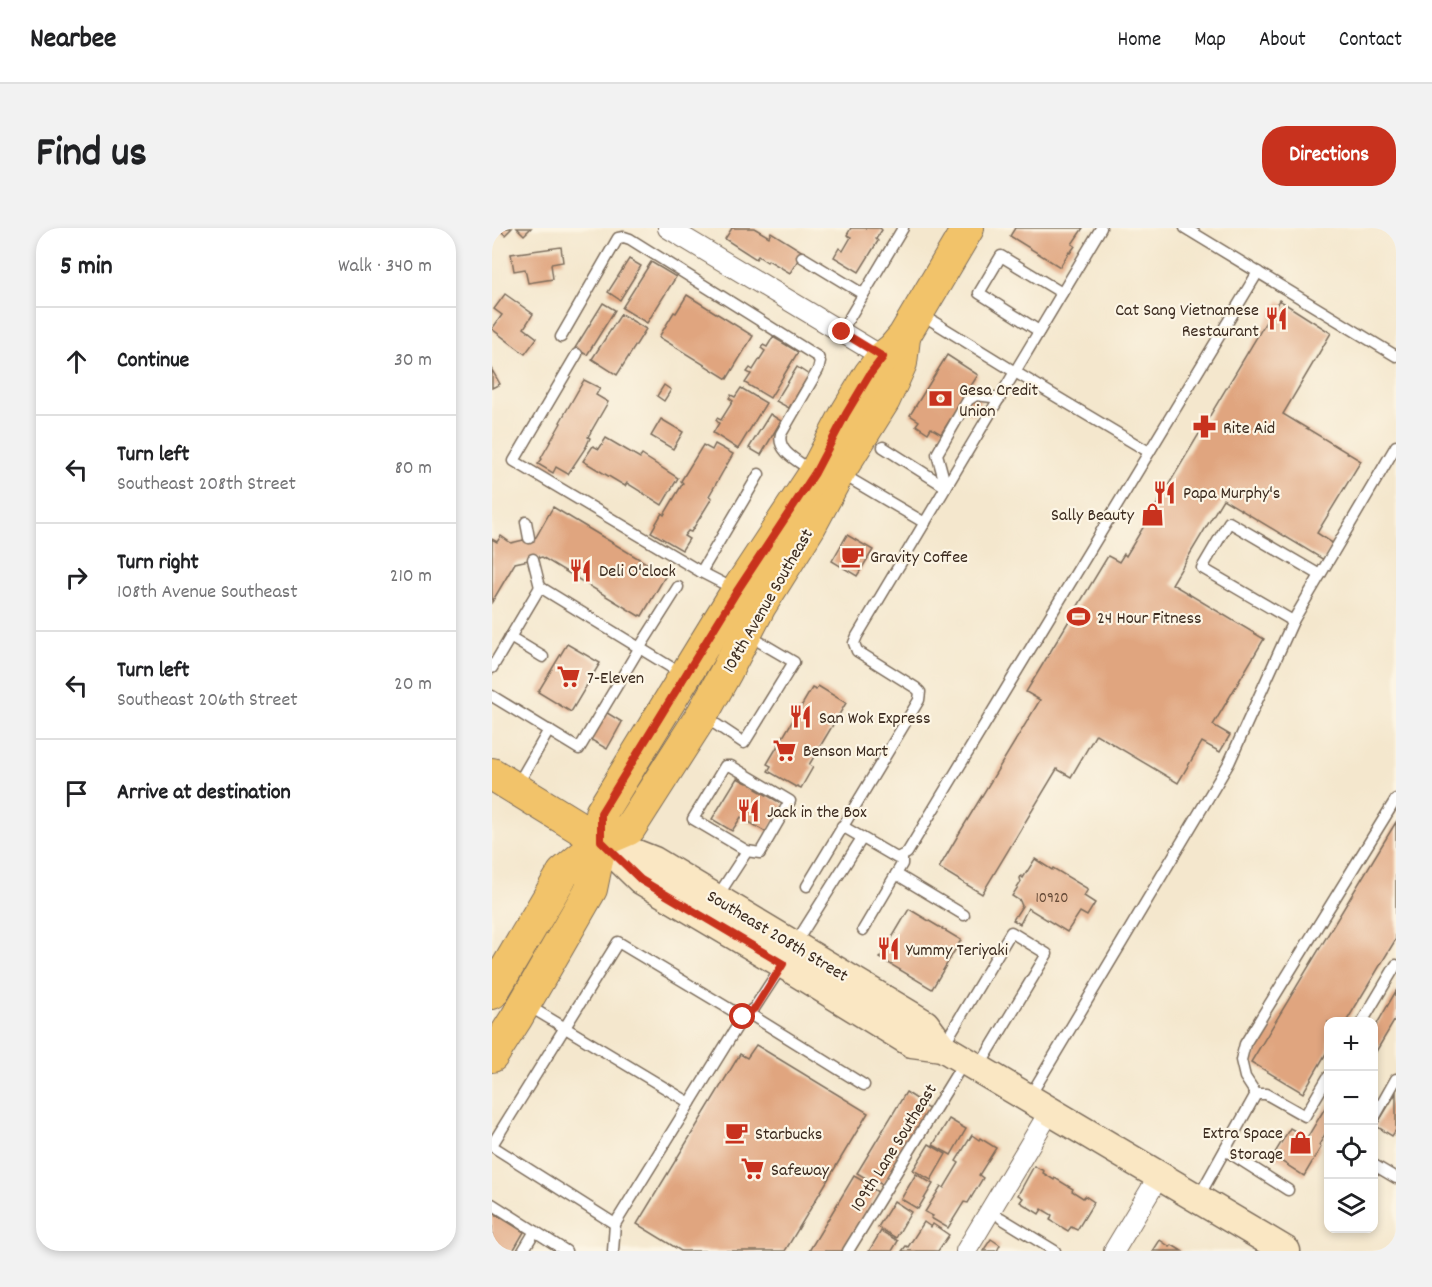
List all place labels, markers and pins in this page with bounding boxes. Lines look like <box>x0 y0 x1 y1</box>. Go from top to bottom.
place label: Cat Sang Vietnamese Restaurant <box>1115 299 1259 345</box>
restaurant icon: Cat Sang Vietnamese Restaurant <box>1264 306 1290 332</box>
place label: Gesa Credit Union <box>959 379 1038 425</box>
bank icon: Gesa Credit Union <box>928 386 954 412</box>
pharmacy icon: Rite Aid <box>1192 414 1218 440</box>
place label: Rite Aid <box>1223 417 1275 442</box>
restaurant icon: Papa Murphy's <box>1152 479 1178 505</box>
place label: Papa Murphy's <box>1183 482 1280 507</box>
shop icon: Sally Beauty <box>1139 501 1165 527</box>
place label: Sally Beauty <box>1051 504 1135 529</box>
cafe icon: Gravity Coffee <box>839 543 865 569</box>
place label: Gravity Coffee <box>870 546 968 571</box>
restaurant icon: Deli O'clock <box>568 557 594 583</box>
place label: Deli O'clock <box>599 560 676 585</box>
sports icon: 24 Hour Fitness <box>1066 604 1092 630</box>
place label: 24 Hour Fitness <box>1097 607 1202 632</box>
supermarket icon: 7-Eleven <box>556 664 582 690</box>
place label: 7-Eleven <box>587 667 644 692</box>
restaurant icon: San Wok Express <box>788 704 814 730</box>
place label: San Wok Express <box>819 707 931 732</box>
supermarket icon: Benson Mart <box>772 737 798 763</box>
place label: Benson Mart <box>803 740 888 765</box>
restaurant icon: Jack in the Box <box>736 798 762 824</box>
place label: Jack in the Box <box>767 801 867 826</box>
restaurant icon: Yummy Teriyaki <box>875 936 901 962</box>
place label: Yummy Teriyaki <box>906 939 1008 964</box>
cafe icon: Starbucks <box>724 1120 750 1146</box>
place label: Extra Space Storage <box>1202 1122 1283 1168</box>
place label: Starbucks <box>755 1123 822 1148</box>
shop icon: Extra Space Storage <box>1288 1129 1314 1155</box>
supermarket icon: Safeway <box>740 1156 766 1182</box>
place label: Safeway <box>771 1159 830 1184</box>

